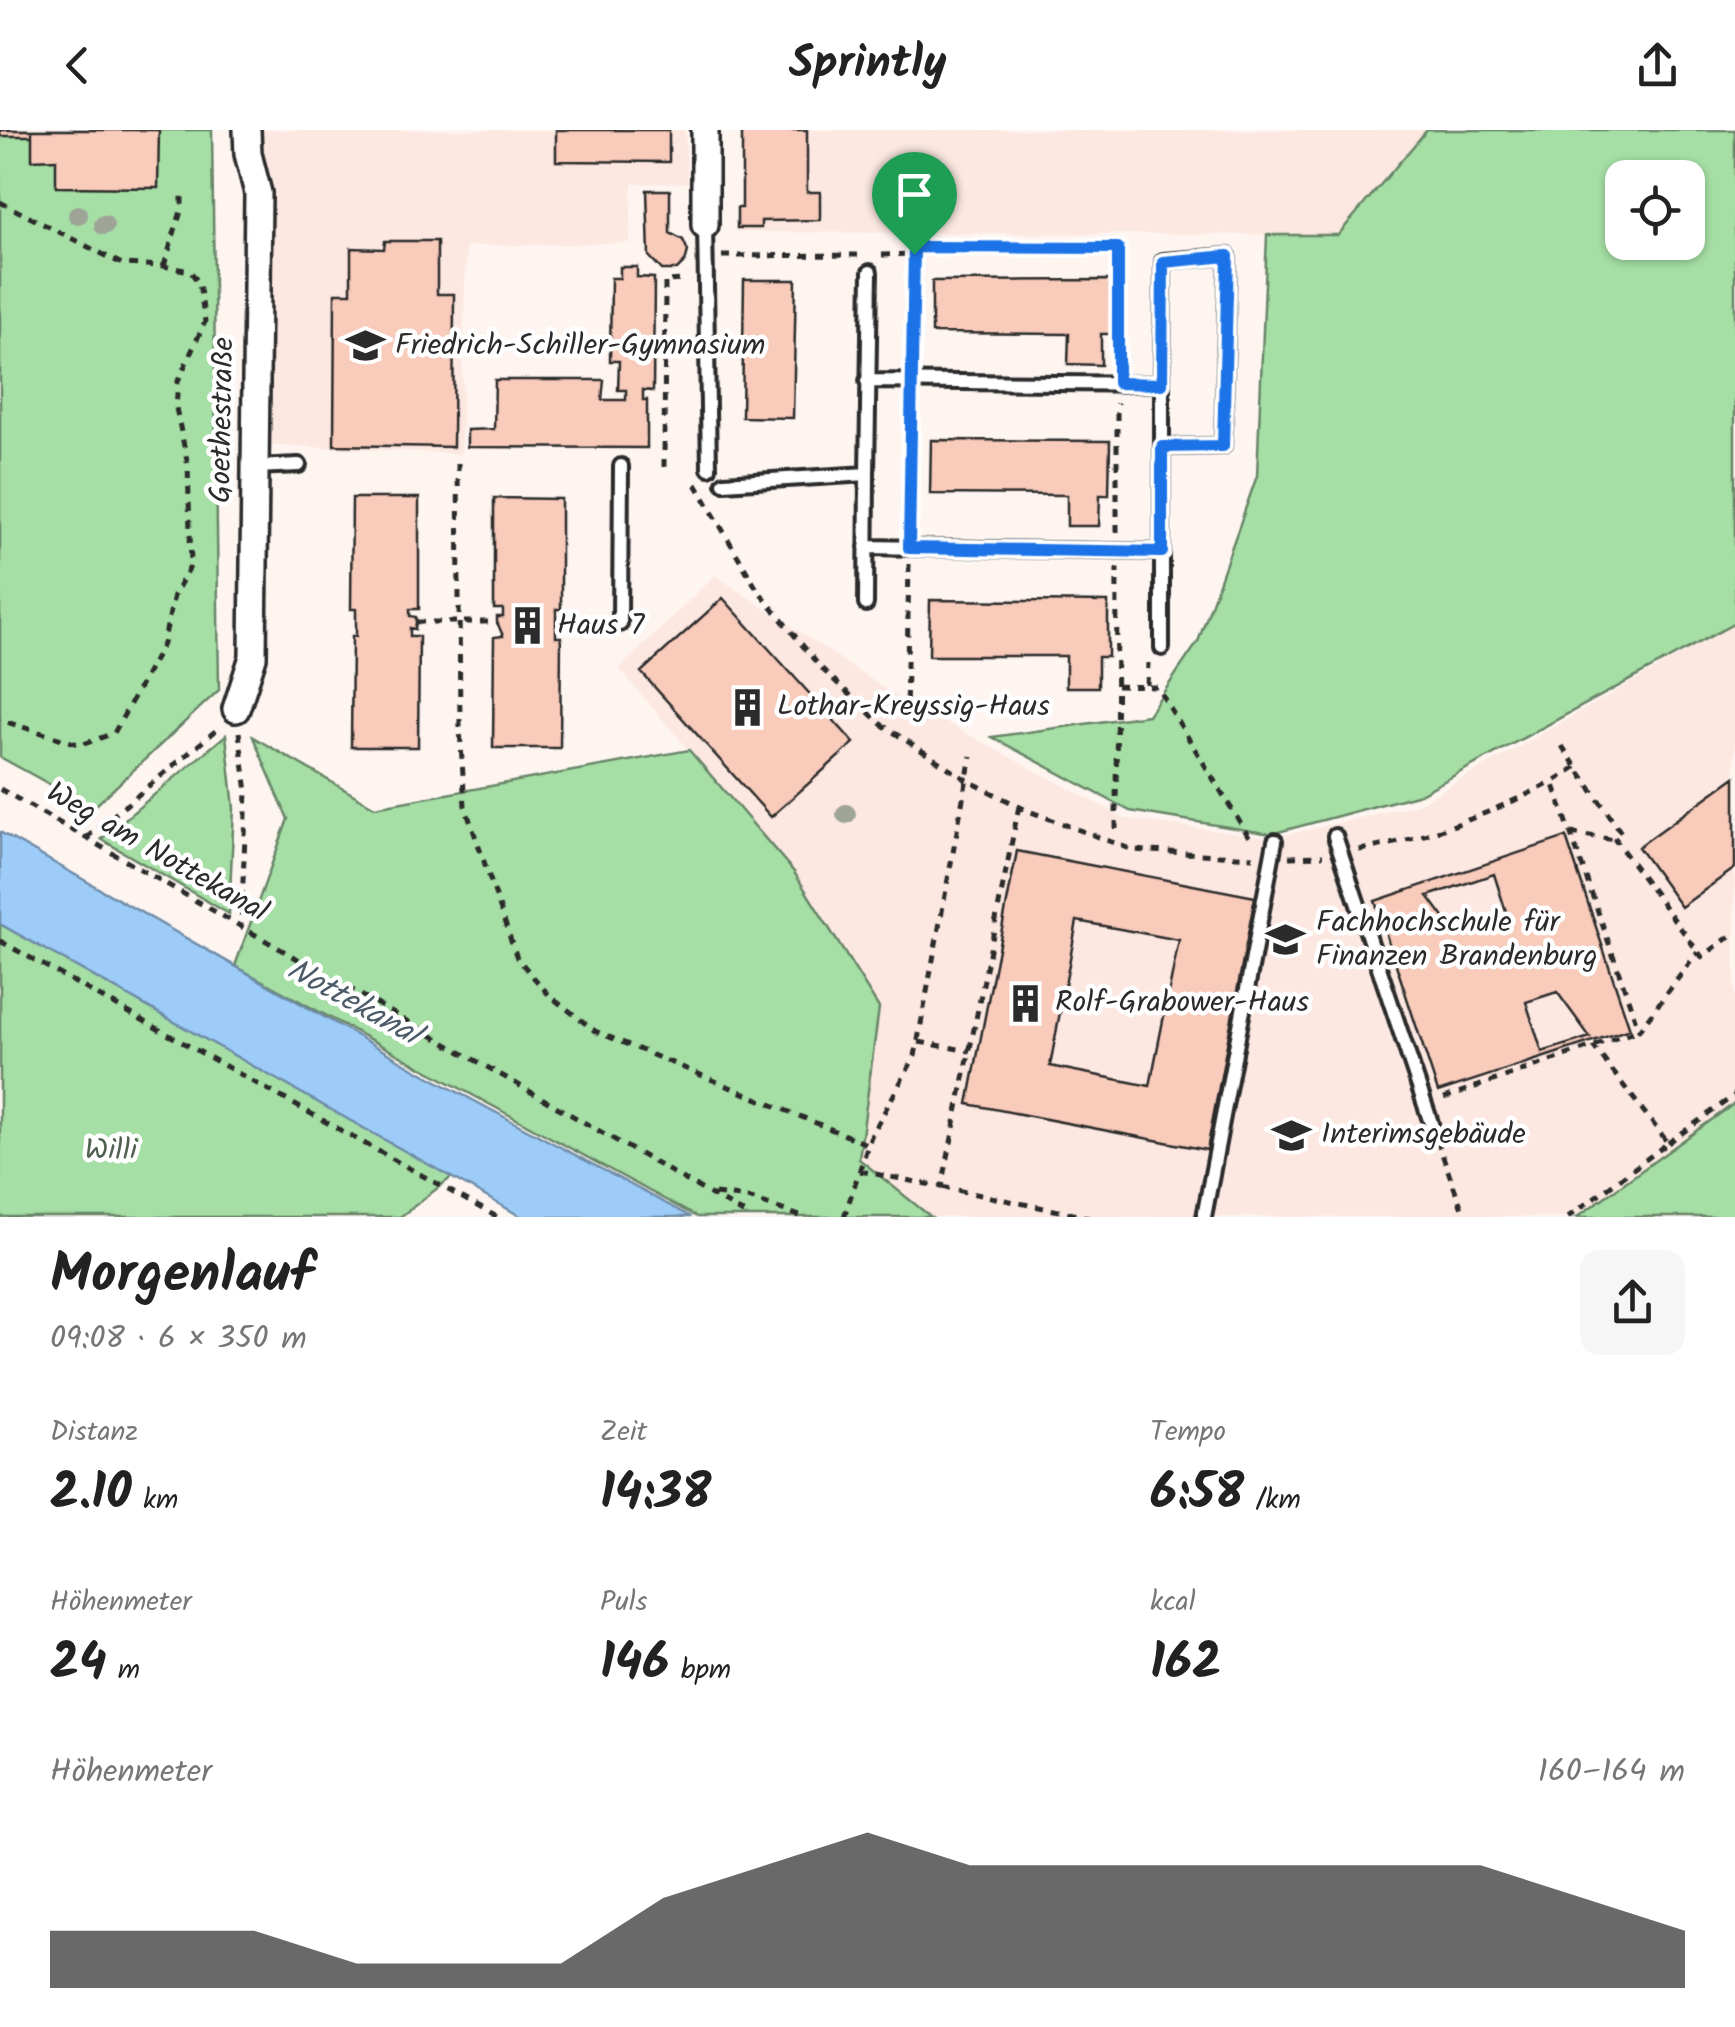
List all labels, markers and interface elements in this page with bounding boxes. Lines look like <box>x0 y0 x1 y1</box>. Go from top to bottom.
text: Sprintly <box>789 29 946 101</box>
icon: back <box>50 38 105 93</box>
icon: share <box>1630 38 1685 93</box>
pin <box>872 152 957 255</box>
map controls <box>1605 160 1705 260</box>
button: locate <box>1605 160 1705 260</box>
icon: arrive <box>887 167 942 222</box>
place label: Friedrich-Schiller-Gymnasium <box>395 322 765 370</box>
school or university icon: Friedrich-Schiller-Gymnasium <box>344 325 386 367</box>
street label: Goethestraße <box>198 337 248 503</box>
place label: Haus 7 <box>557 602 645 650</box>
building icon: Haus 7 <box>506 605 548 647</box>
place label: Lothar-Kreyssig-Haus <box>777 683 1050 731</box>
building icon: Lothar-Kreyssig-Haus <box>726 686 768 728</box>
street label: Weg am Nottekanal <box>37 770 277 936</box>
place label: Fachhochschule für Finanzen Brandenburg <box>1316 899 1598 981</box>
school or university icon: Fachhochschule für Finanzen Brandenburg <box>1265 919 1307 961</box>
water label: Nottekanal <box>277 945 434 1063</box>
place label: Rolf-Grabower-Haus <box>1055 979 1309 1027</box>
building icon: Rolf-Grabower-Haus <box>1004 982 1046 1024</box>
place label: Interimsgebäude <box>1321 1111 1526 1159</box>
school or university icon: Interimsgebäude <box>1270 1114 1312 1156</box>
park label: Willi <box>85 1127 139 1175</box>
text: Morgenlauf <box>50 1233 314 1320</box>
button: share <box>1580 1250 1685 1355</box>
text: 09:08 · 6 × 350 m <box>50 1314 307 1365</box>
text: Distanz <box>50 1410 138 1455</box>
text: Zeit <box>600 1410 647 1455</box>
text: Tempo <box>1150 1410 1226 1455</box>
text: 2.10 <box>50 1455 132 1535</box>
text: 14:38 <box>600 1455 712 1535</box>
text: 6:58 <box>1150 1455 1244 1535</box>
text: km <box>132 1478 178 1523</box>
text: /km <box>1244 1478 1301 1523</box>
text: Höhenmeter <box>50 1580 192 1625</box>
text: Puls <box>600 1580 647 1625</box>
text: kcal <box>1150 1580 1196 1625</box>
text: 24 <box>50 1625 106 1705</box>
text: 146 <box>600 1625 669 1705</box>
text: 162 <box>1150 1625 1221 1705</box>
text: m <box>106 1648 140 1693</box>
text: bpm <box>669 1648 731 1693</box>
text: Höhenmeter <box>50 1747 212 1798</box>
text: 160–164 m <box>1538 1747 1685 1798</box>

